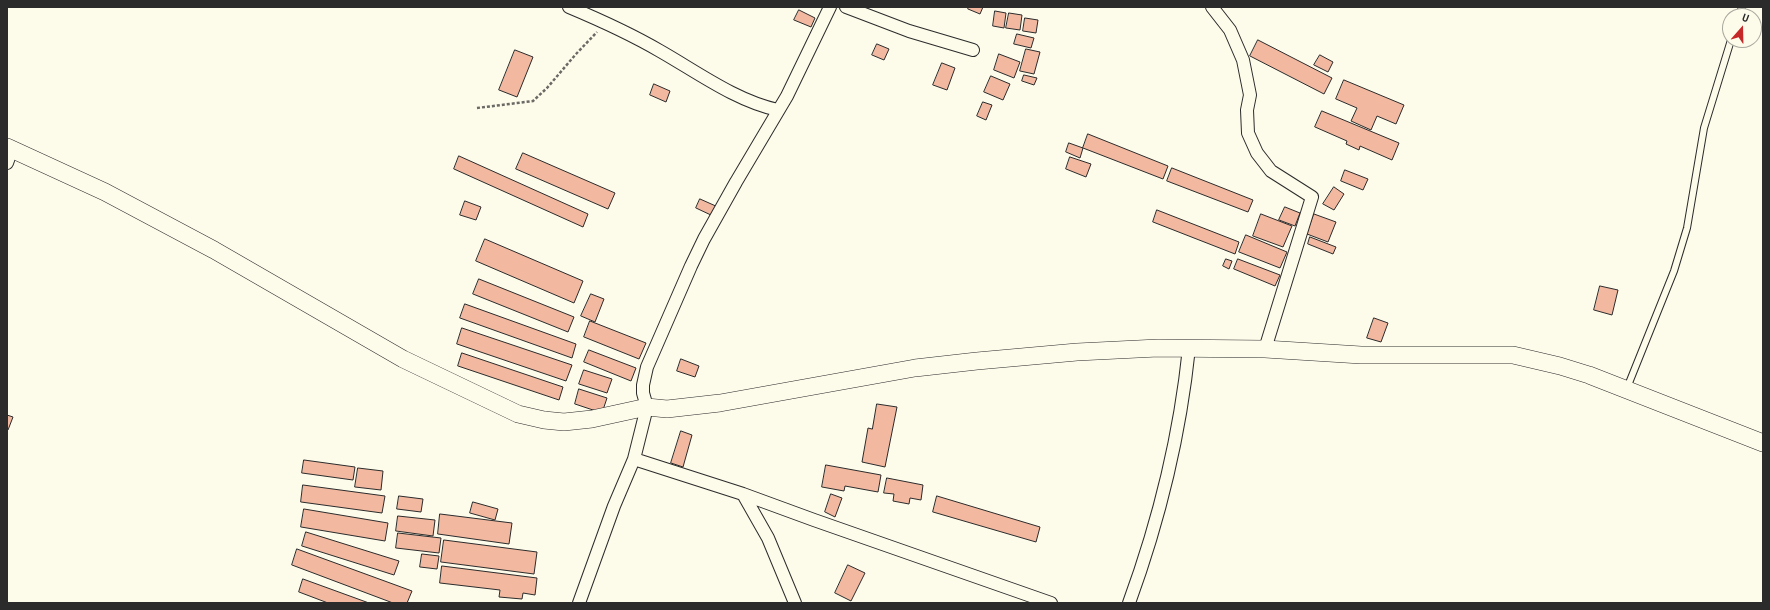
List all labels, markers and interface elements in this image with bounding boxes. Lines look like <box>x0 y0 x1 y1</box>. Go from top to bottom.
north arrow <box>1722 8 1762 48</box>
text: U <box>1740 10 1751 25</box>

